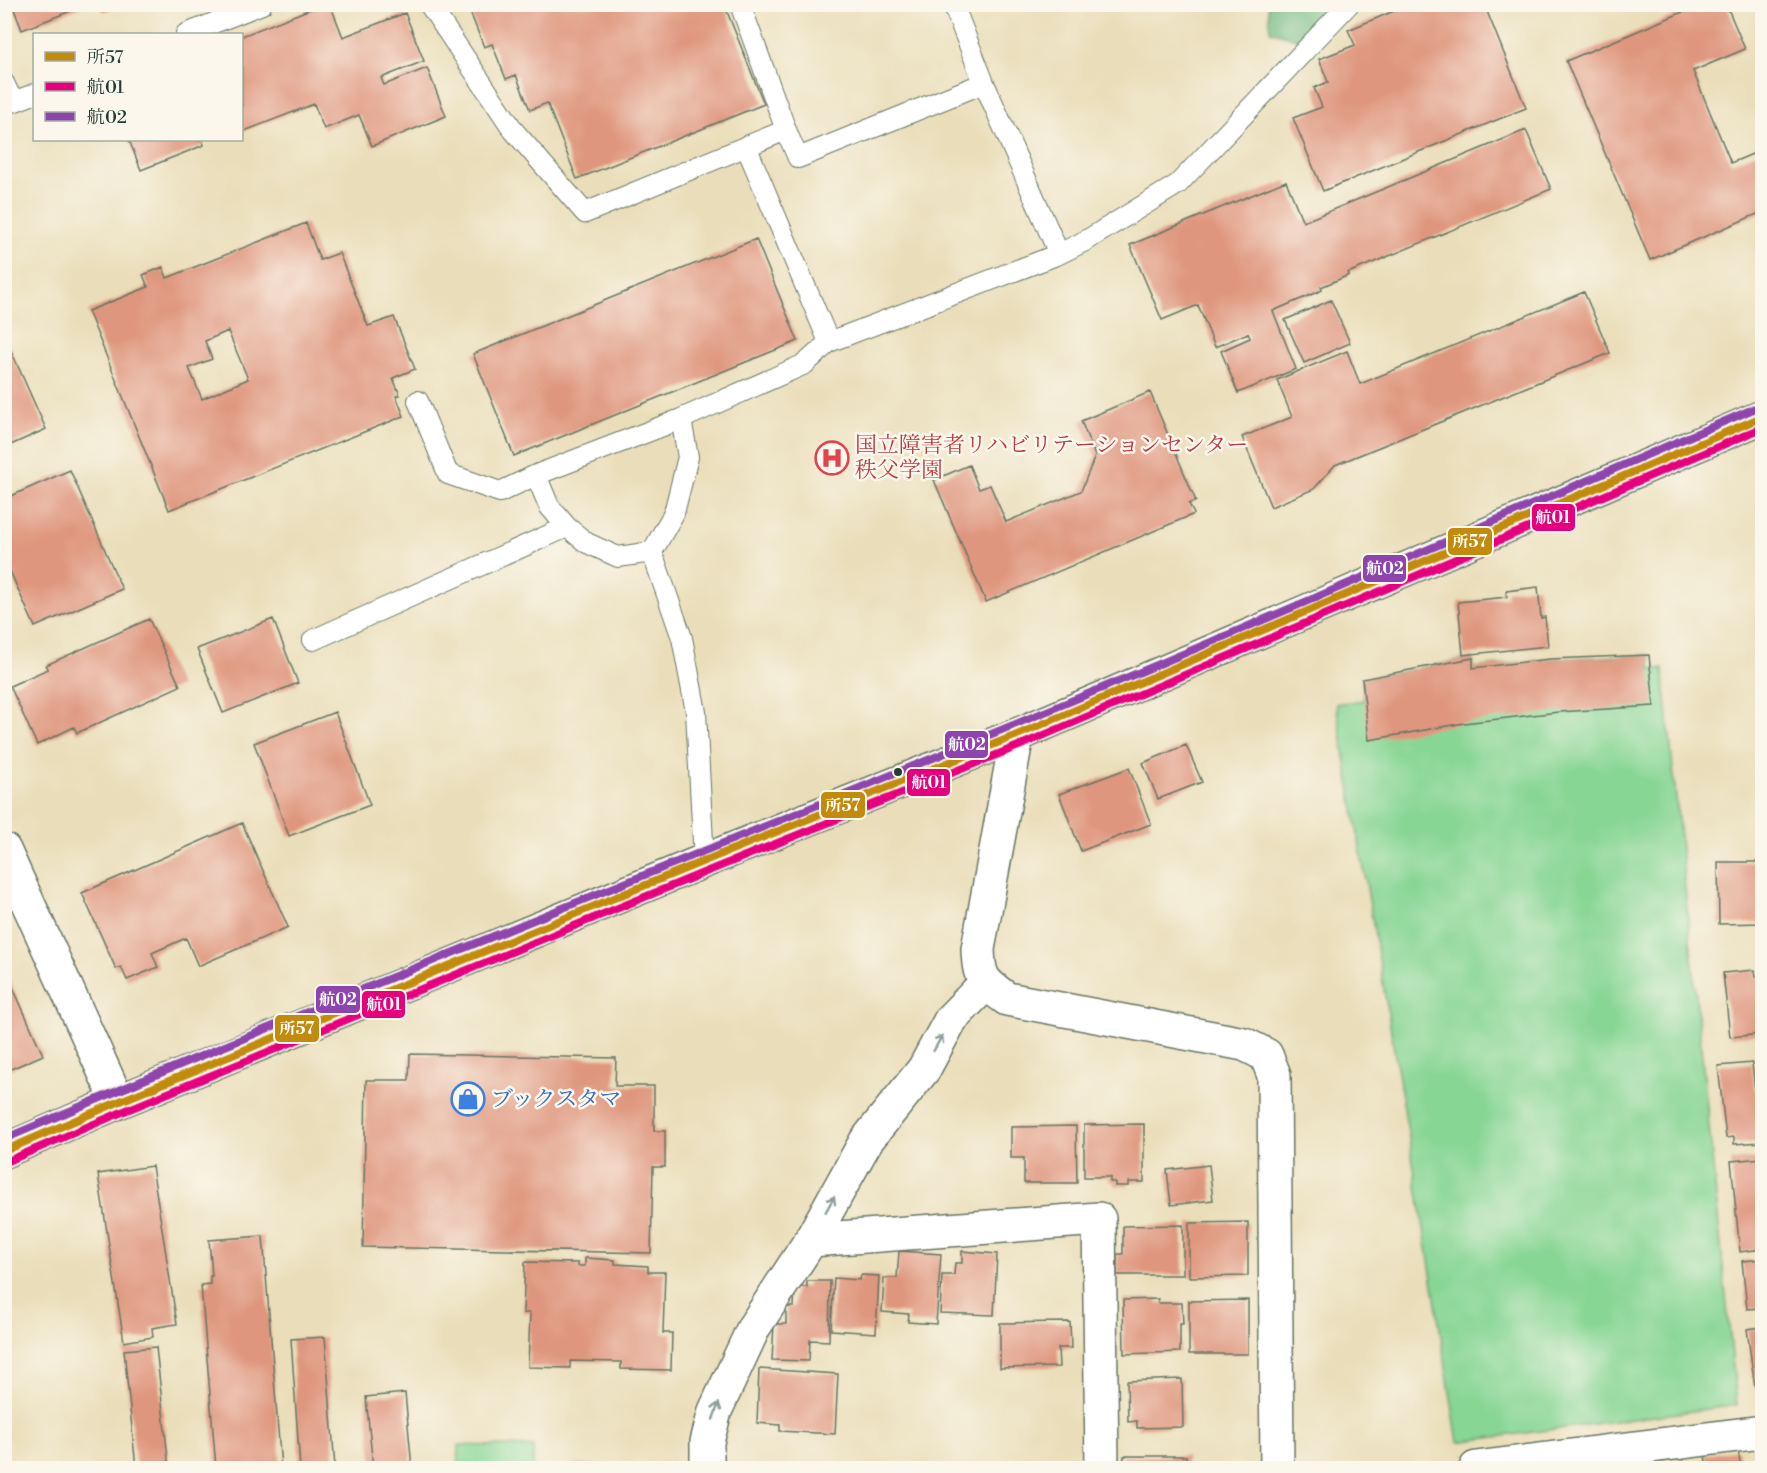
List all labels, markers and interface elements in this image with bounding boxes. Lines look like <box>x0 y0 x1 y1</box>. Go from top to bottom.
legend <box>33 33 243 141</box>
text: 所57 <box>87 46 123 69</box>
text: 航01 <box>87 76 124 99</box>
text: 航02 <box>87 106 127 129</box>
place label: 国立障害者リハビリテーションセンター 秩父学園 <box>855 432 1248 484</box>
hospital icon: 国立障害者リハビリテーションセンター 秩父学園 <box>814 440 850 476</box>
line badge: 航01 <box>1531 503 1576 532</box>
text: 航01 <box>1536 508 1571 528</box>
line badge: 所57 <box>1447 527 1493 556</box>
text: 所57 <box>1453 532 1488 552</box>
line badge: 航02 <box>1362 554 1407 583</box>
text: 航02 <box>1366 559 1404 579</box>
line badge: 航02 <box>944 730 989 759</box>
text: 航02 <box>948 735 986 755</box>
unlabelled marker <box>892 766 904 778</box>
line badge: 航01 <box>906 768 951 797</box>
text: 航01 <box>912 773 947 793</box>
line badge: 所57 <box>820 791 866 819</box>
text: 所57 <box>826 796 861 816</box>
line badge: 航02 <box>315 985 361 1014</box>
text: 航02 <box>319 990 357 1010</box>
line badge: 航01 <box>361 990 406 1019</box>
text: 航01 <box>367 995 402 1015</box>
line badge: 所57 <box>274 1014 320 1043</box>
text: 所57 <box>280 1019 315 1039</box>
one-way arrow <box>932 1035 944 1052</box>
shop icon: ブックスタマ <box>450 1081 486 1117</box>
place label: ブックスタマ <box>491 1086 621 1113</box>
one-way arrow <box>824 1196 836 1213</box>
one-way arrow <box>712 1402 723 1421</box>

